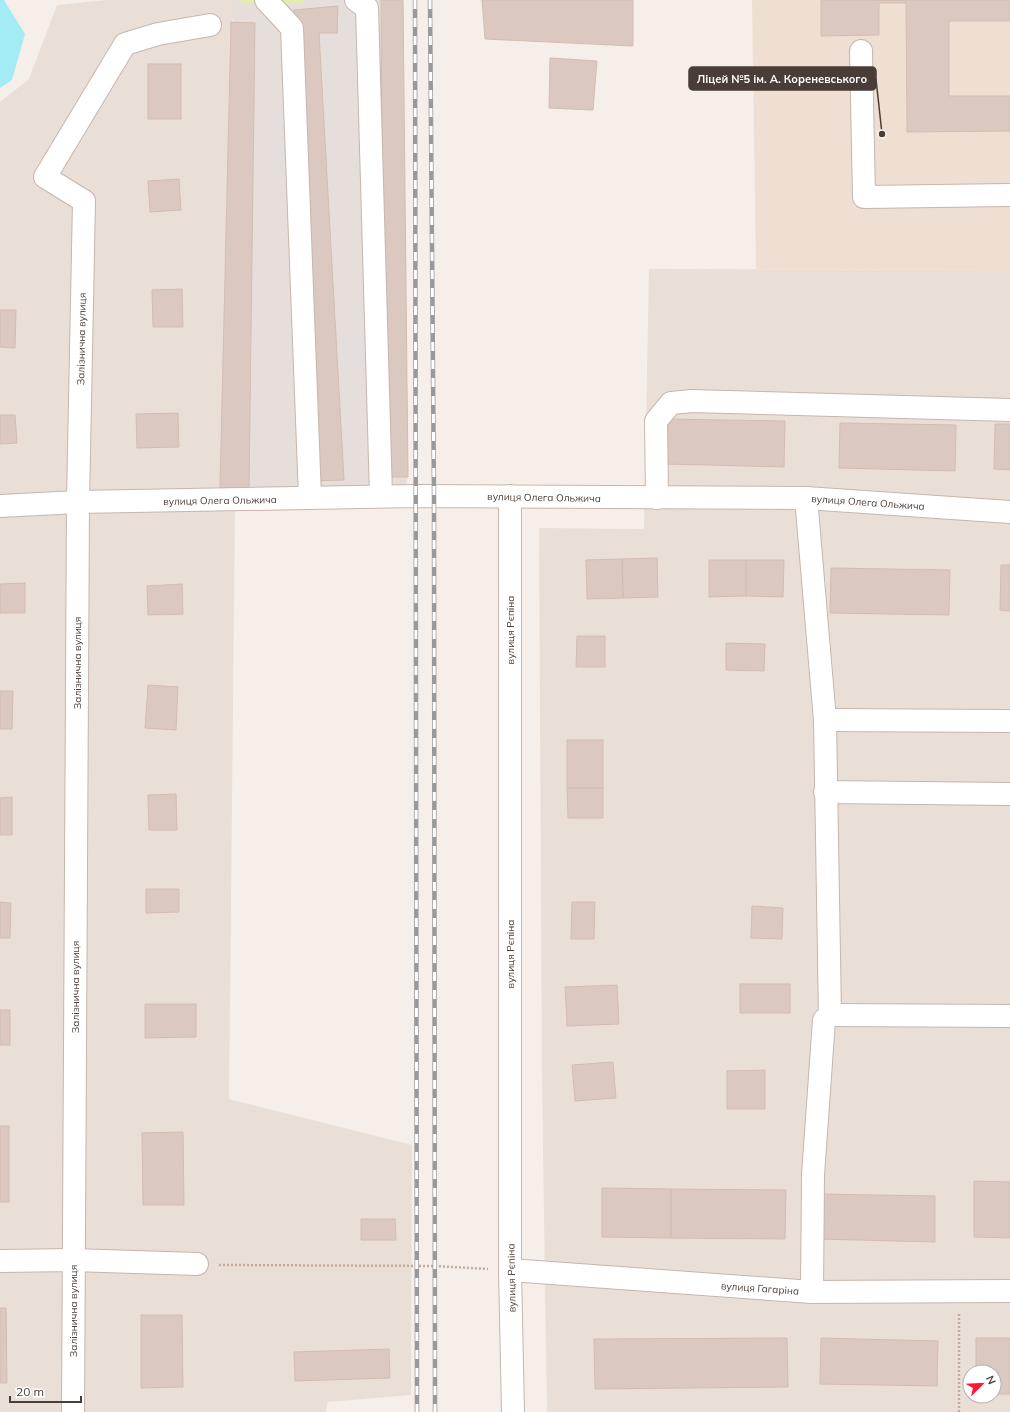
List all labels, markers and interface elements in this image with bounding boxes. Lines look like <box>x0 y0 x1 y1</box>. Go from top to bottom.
callout: Ліцей №5 ім. А. Кореневського <box>689 67 876 90</box>
text: Ліцей №5 ім. А. Кореневського <box>697 72 867 86</box>
street label: Залізнична вулиця <box>74 293 89 385</box>
street label: вулиця Олега Ольжича <box>487 490 601 505</box>
street label: вулиця Олега Ольжича <box>811 492 925 513</box>
street label: вулиця Олега Ольжича <box>163 493 277 508</box>
street label: вулиця Рєпіна <box>504 596 517 664</box>
street label: Залізнична вулиця <box>71 617 84 709</box>
street label: вулиця Рєпіна <box>504 920 517 988</box>
street label: Залізнична вулиця <box>69 941 82 1033</box>
street label: вулиця Рєпіна <box>504 1243 519 1313</box>
street label: Залізнична вулиця <box>67 1265 80 1357</box>
street label: вулиця Гагаріна <box>720 1279 799 1298</box>
north arrow <box>962 1364 1002 1404</box>
text: N <box>983 1373 999 1387</box>
scale bar <box>10 1378 81 1404</box>
text: 20 m <box>16 1384 44 1399</box>

